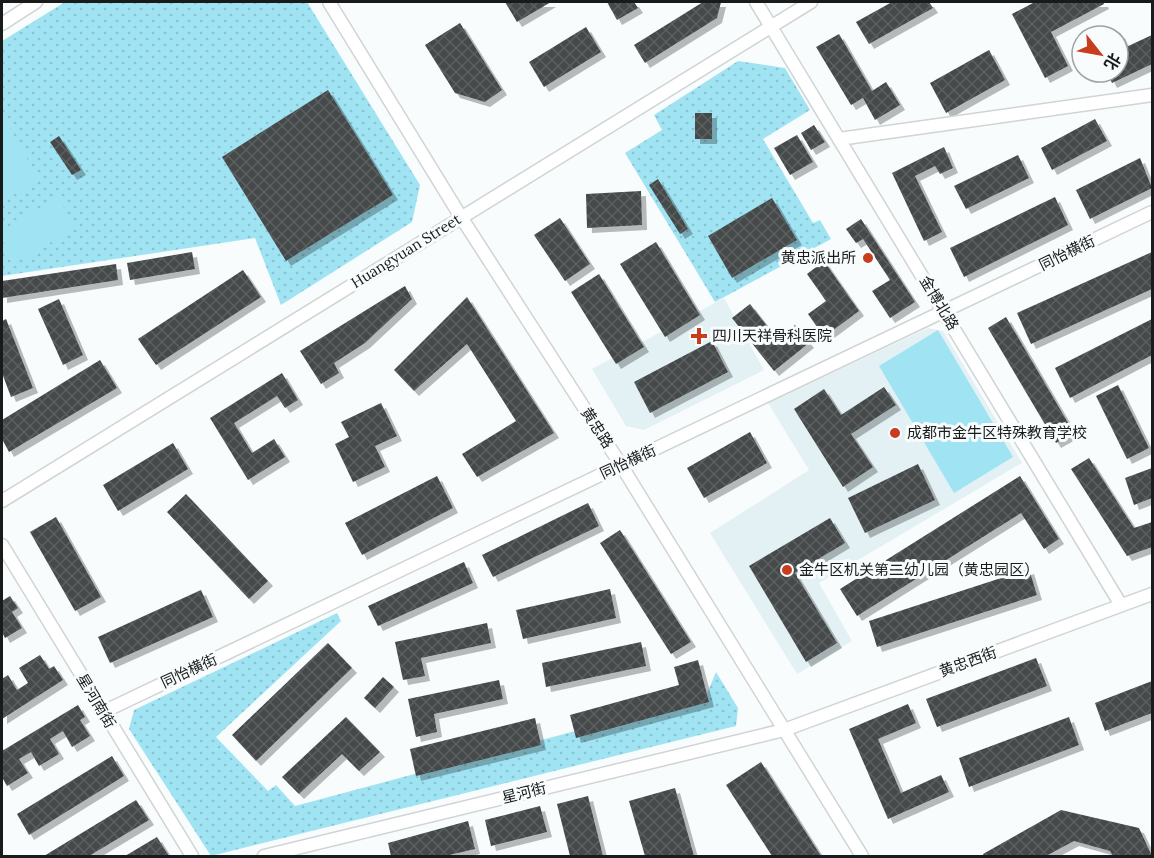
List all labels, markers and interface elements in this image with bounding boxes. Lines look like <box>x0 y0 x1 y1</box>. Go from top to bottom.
north arrow <box>1070 24 1130 84</box>
text: 北 <box>1100 50 1126 74</box>
street label: Huangyuan Street <box>347 209 464 292</box>
street label: 同怡横街 <box>1036 231 1098 274</box>
place label: 黄忠派出所 <box>781 248 856 267</box>
marker: 黄忠派出所 <box>861 251 875 265</box>
street label: 金博北路 <box>916 272 963 333</box>
place label: 四川天祥骨科医院 <box>712 326 832 345</box>
marker: 四川天祥骨科医院 <box>690 327 708 345</box>
street label: 黄忠路 <box>577 404 618 452</box>
place label: 成都市金牛区特殊教育学校 <box>907 423 1087 442</box>
marker: 成都市金牛区特殊教育学校 <box>888 426 902 440</box>
street label: 同怡横街 <box>597 440 659 483</box>
place label: 金牛区机关第二幼儿园（黄忠园区） <box>799 560 1039 579</box>
marker: 金牛区机关第二幼儿园（黄忠园区） <box>780 563 794 577</box>
street label: 黄忠西街 <box>936 642 999 681</box>
street label: 同怡横街 <box>158 649 220 692</box>
street label: 星河南街 <box>73 670 120 731</box>
street label: 星河街 <box>500 778 548 807</box>

